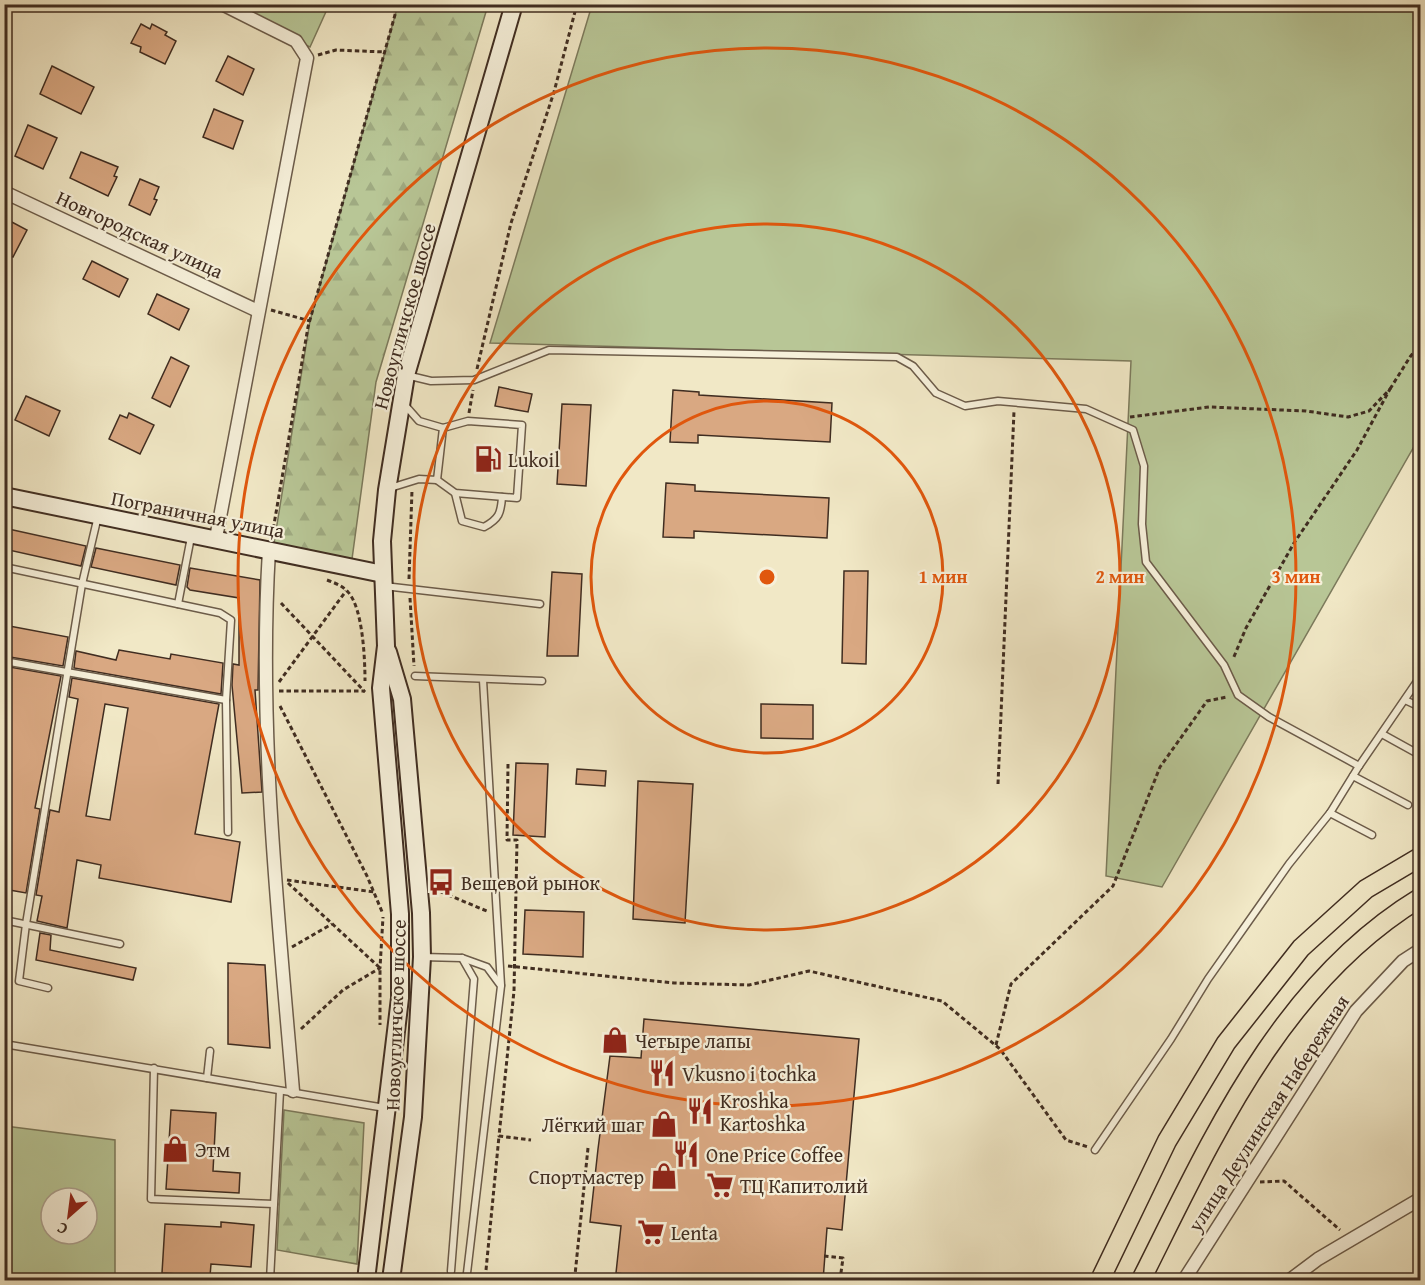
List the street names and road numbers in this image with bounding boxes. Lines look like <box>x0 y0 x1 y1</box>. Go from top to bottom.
street label: Новгородская улица <box>52 183 229 286</box>
street label: Новоугличское шоссе <box>365 220 443 412</box>
street label: Пограничная улица <box>109 483 287 545</box>
street label: Новоугличское шоссе <box>377 919 413 1111</box>
street label: улица Деулинская Набережная <box>1180 989 1356 1238</box>

